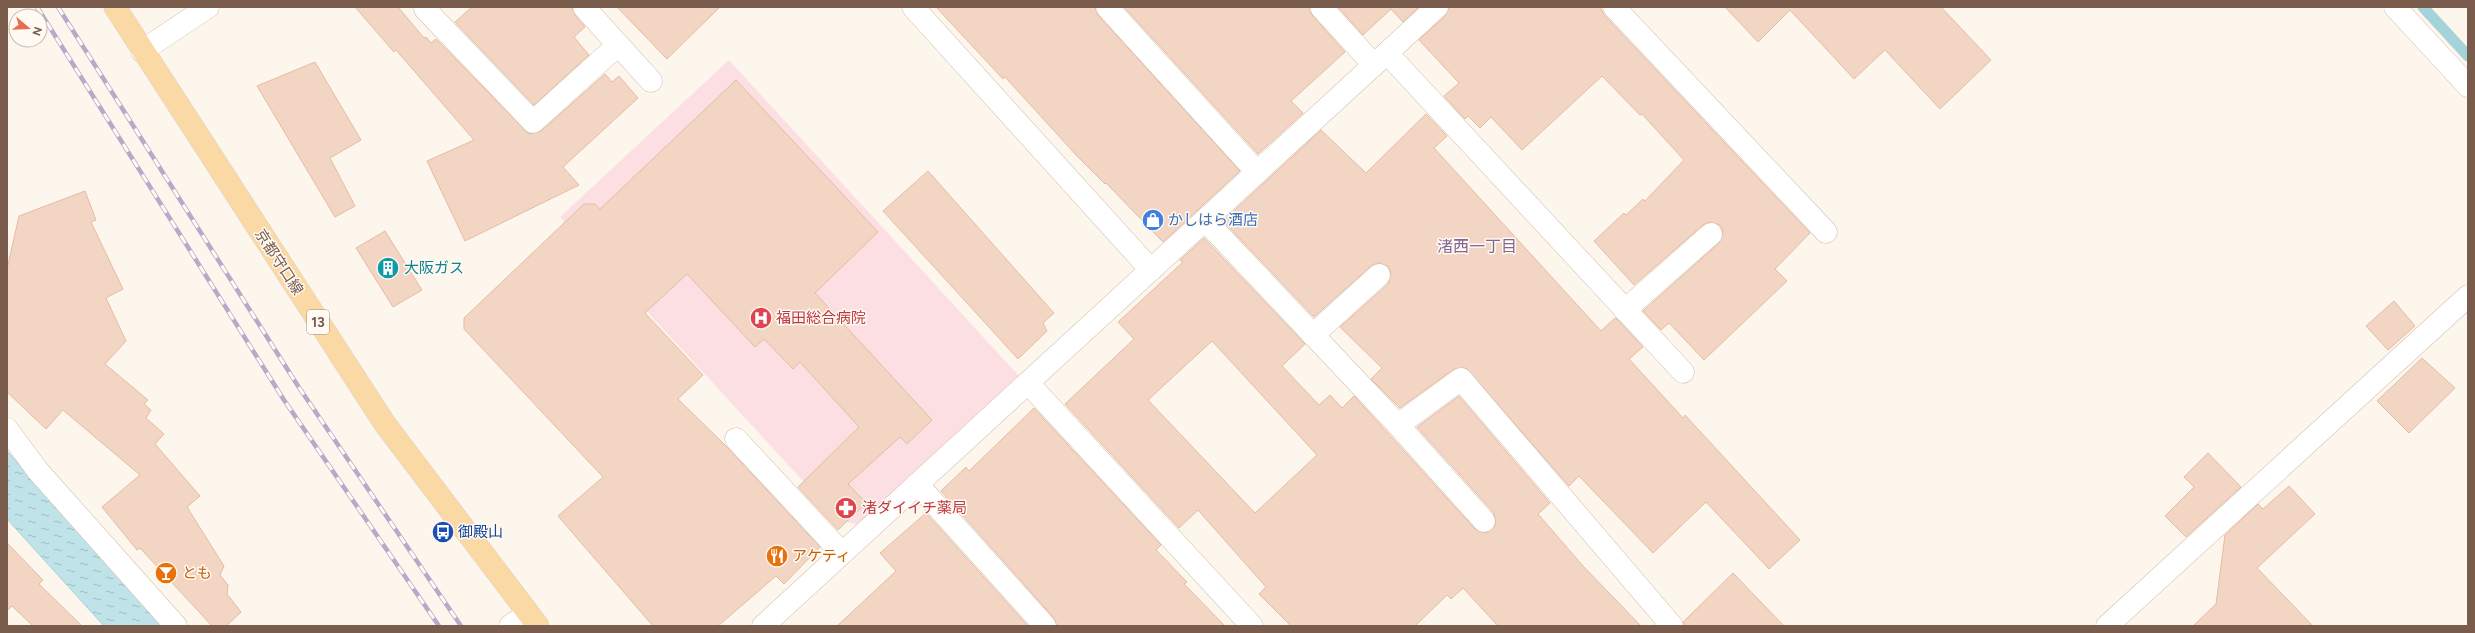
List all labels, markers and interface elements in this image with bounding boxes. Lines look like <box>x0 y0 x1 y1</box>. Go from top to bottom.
north arrow <box>8 8 48 48</box>
text: N <box>29 25 45 37</box>
shop icon: かしはら酒店 <box>1140 207 1166 233</box>
place label: かしはら酒店 <box>1168 211 1258 229</box>
street label: 京都守口線 <box>251 226 307 298</box>
district label: 渚西一丁目 <box>1437 237 1517 256</box>
building icon: 大阪ガス <box>375 255 401 281</box>
place label: 大阪ガス <box>404 259 464 277</box>
hospital icon: 福田総合病院 <box>748 305 774 331</box>
place label: 福田総合病院 <box>776 309 866 327</box>
road number: 13 <box>307 310 329 334</box>
pharmacy icon: 渚ダイイチ薬局 <box>833 495 859 521</box>
place label: 渚ダイイチ薬局 <box>862 499 967 517</box>
bus stop icon: 御殿山 <box>430 519 456 545</box>
place label: 御殿山 <box>458 523 503 541</box>
restaurant icon: アケティ <box>764 543 790 569</box>
place label: アケティ <box>792 547 851 565</box>
bar icon: とも <box>153 560 179 586</box>
place label: とも <box>182 564 212 582</box>

